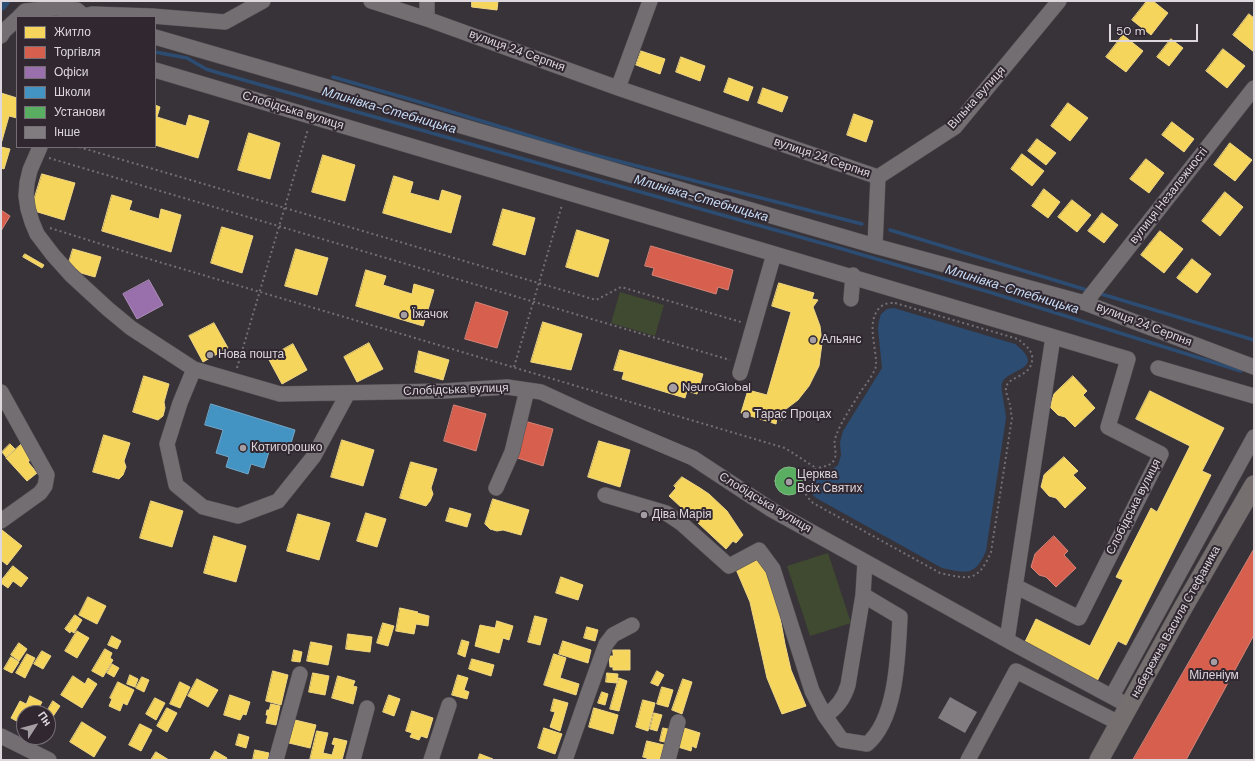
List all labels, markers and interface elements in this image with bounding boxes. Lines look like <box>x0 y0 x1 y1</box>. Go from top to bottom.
legend <box>16 16 156 148</box>
scale bar <box>1111 16 1200 42</box>
text: 50 m <box>1116 23 1145 39</box>
text: Житло <box>54 24 91 40</box>
street label: вулиця 24 Серпня <box>467 27 567 75</box>
text: Торгівля <box>54 44 100 60</box>
text: Офіси <box>54 64 89 80</box>
street label: Вільна вулиця <box>945 64 1009 132</box>
text: Школи <box>54 84 91 100</box>
water label: Млинівка-Стебницька <box>320 84 458 138</box>
street label: Слобідська вулиця <box>240 89 346 133</box>
text: Установи <box>54 104 105 120</box>
text: Інше <box>54 124 80 140</box>
street label: вулиця 24 Серпня <box>772 135 872 181</box>
street label: вулиця Незалежності <box>1127 145 1211 247</box>
water label: Млинівка-Стебницька <box>632 172 770 226</box>
water label: Млинівка-Стебницька <box>943 262 1081 318</box>
street label: вулиця 24 Серпня <box>1094 300 1194 350</box>
place label: Їжачок <box>412 308 448 322</box>
marker: Їжачок <box>399 310 409 320</box>
place label: Альянс <box>821 333 861 347</box>
marker: Альянс <box>808 335 818 345</box>
place label: Нова пошта <box>218 348 284 362</box>
marker: Нова пошта <box>205 350 215 360</box>
street label: Слобідська вулиця <box>403 381 509 399</box>
place label: NeuroGlobal <box>682 381 751 395</box>
marker: NeuroGlobal <box>667 382 679 394</box>
place label: Тарас Процах <box>754 408 832 422</box>
marker: Тарас Процах <box>741 410 751 420</box>
place label: Котигорошко <box>251 441 322 455</box>
marker: Котигорошко <box>238 443 248 453</box>
street label: Слобідська вулиця <box>1104 457 1164 557</box>
place label: Церква Всіх Святих <box>797 468 862 496</box>
street label: Слобідська вулиця <box>716 470 814 536</box>
marker: Церква Всіх Святих <box>784 477 794 487</box>
place label: Діва Марія <box>652 508 712 522</box>
marker: Діва Марія <box>639 510 649 520</box>
street label: набережна Василя Стефаника <box>1128 544 1224 700</box>
marker: Міленіум <box>1209 657 1219 667</box>
place label: Міленіум <box>1189 669 1239 683</box>
north arrow <box>16 705 56 745</box>
text: Пн <box>35 709 55 729</box>

